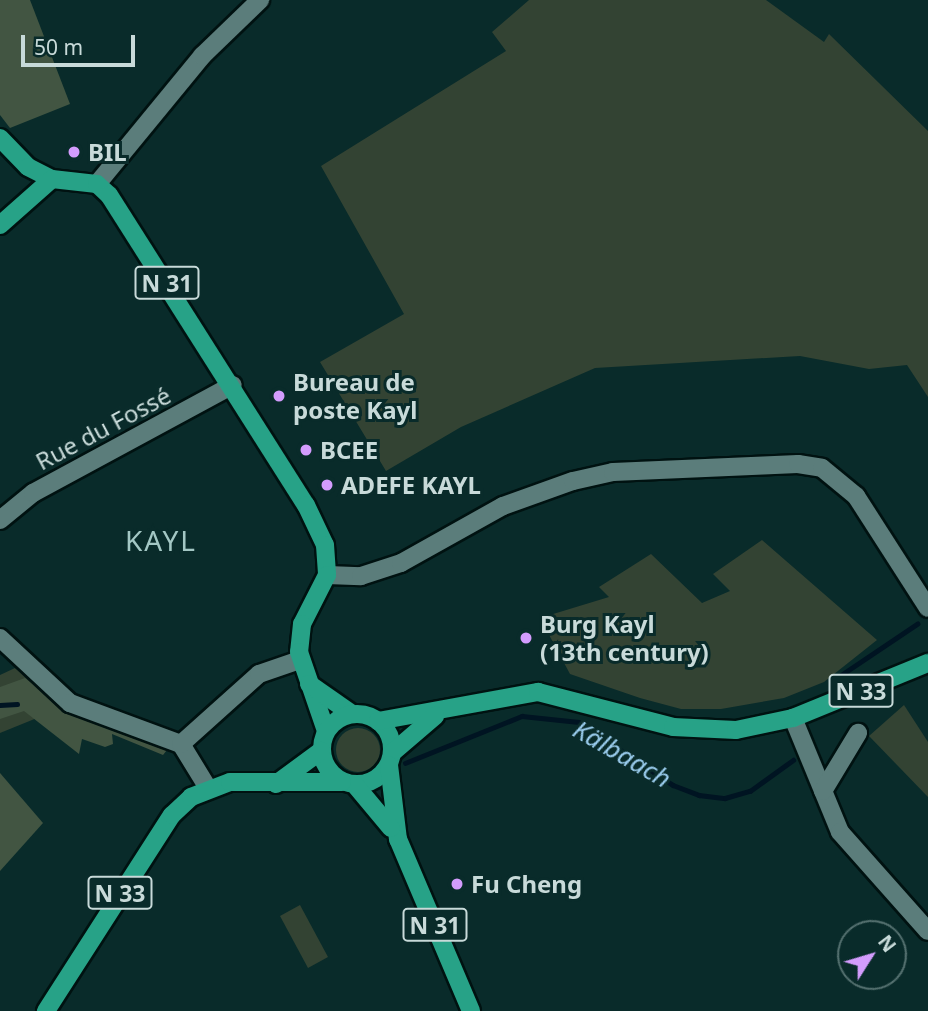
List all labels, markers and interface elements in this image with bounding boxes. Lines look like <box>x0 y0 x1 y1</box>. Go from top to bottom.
scale bar <box>24 21 138 65</box>
text: 50 m <box>34 33 83 61</box>
place label: BIL <box>88 138 127 166</box>
marker: BIL <box>66 144 82 160</box>
road number: N 31 <box>134 264 200 302</box>
place label: Bureau de poste Kayl <box>293 368 417 424</box>
street label: Rue du Fossé <box>31 380 175 476</box>
marker: Bureau de poste Kayl <box>271 388 287 404</box>
place label: BCEE <box>320 436 378 464</box>
marker: BCEE <box>298 442 314 458</box>
place label: ADEFE KAYL <box>341 471 481 499</box>
marker: ADEFE KAYL <box>319 477 335 493</box>
district label: KAYL <box>125 523 197 557</box>
place label: Burg Kayl (13th century) <box>540 610 709 666</box>
marker: Burg Kayl (13th century) <box>518 630 534 646</box>
road number: N 33 <box>828 671 894 710</box>
water label: Kälbaach <box>568 714 676 794</box>
place label: Fu Cheng <box>471 870 582 898</box>
road number: N 33 <box>87 874 153 912</box>
marker: Fu Cheng <box>449 876 465 892</box>
road number: N 31 <box>402 906 468 944</box>
north arrow <box>837 920 907 990</box>
text: N <box>872 930 902 958</box>

